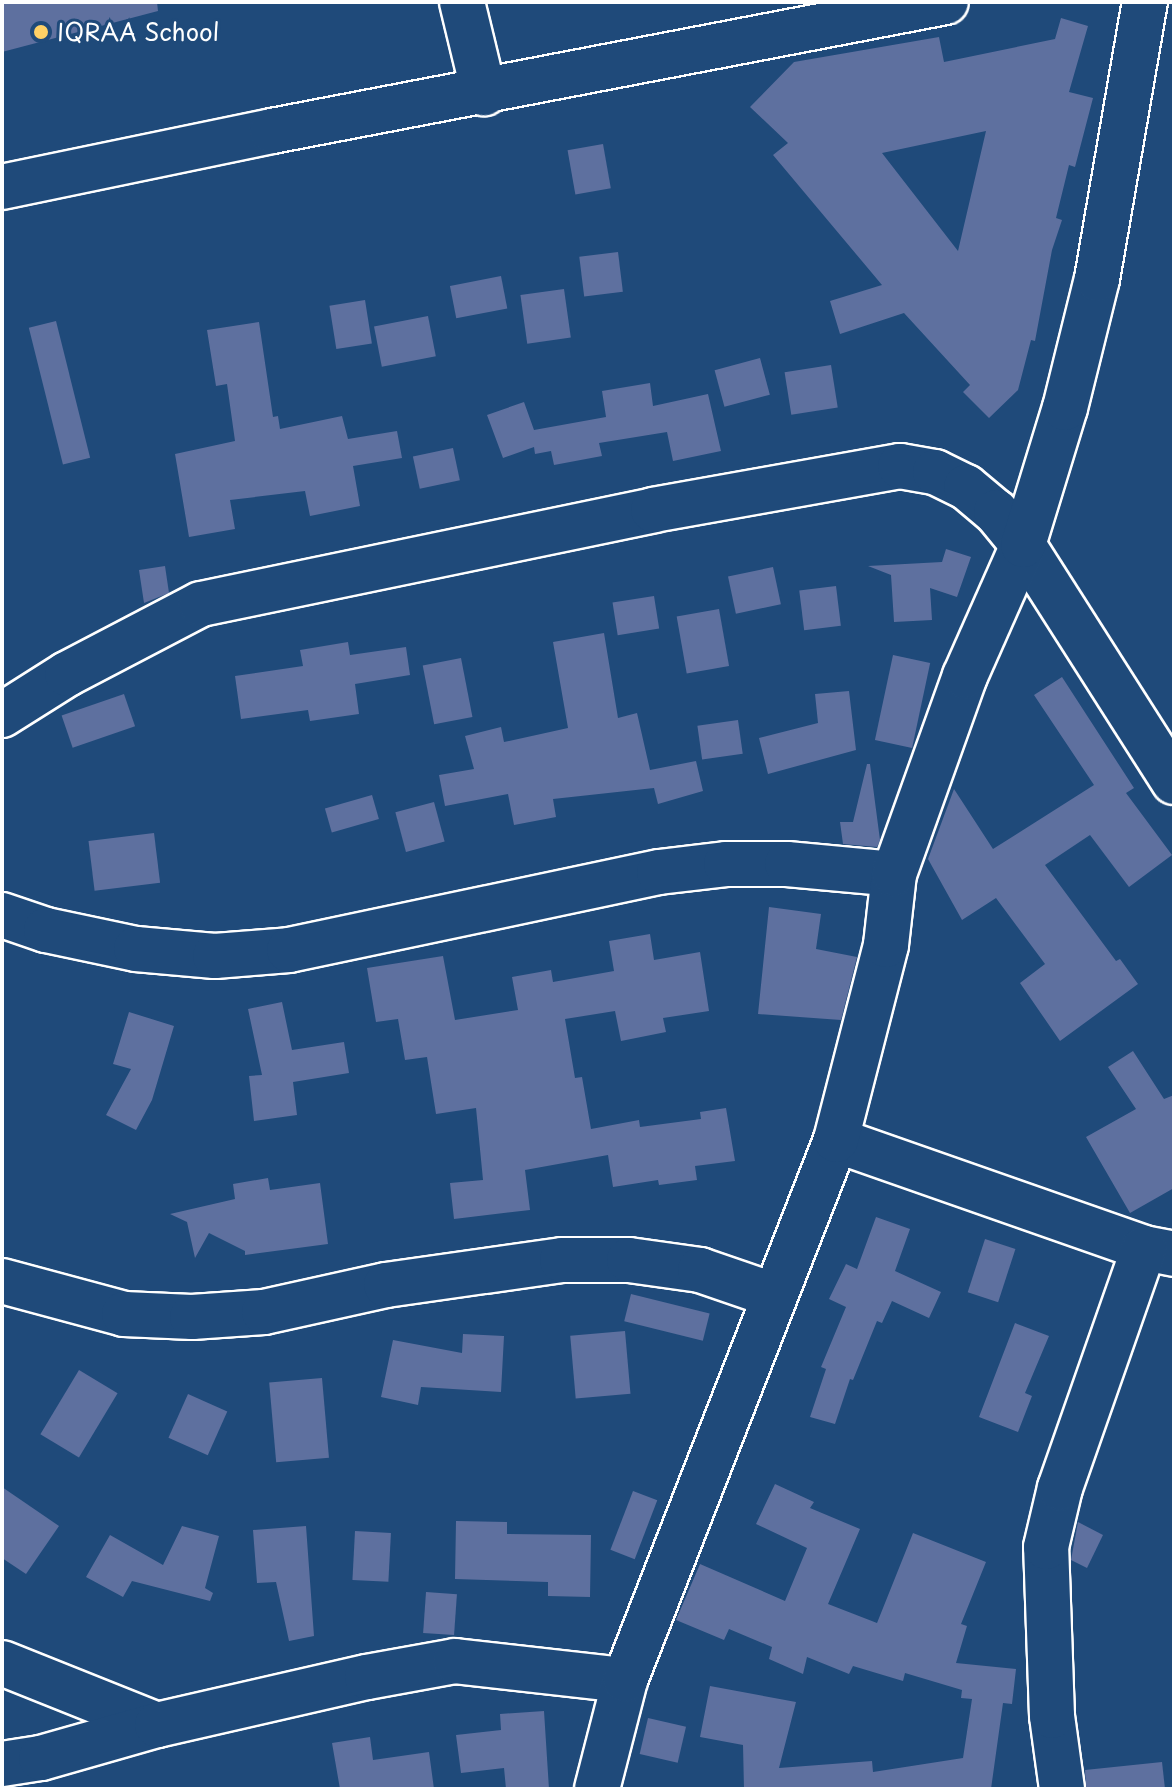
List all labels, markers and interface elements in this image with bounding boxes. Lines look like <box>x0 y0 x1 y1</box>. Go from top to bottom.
place label: IQRAA School <box>57 18 221 46</box>
marker: IQRAA School <box>32 23 50 41</box>

